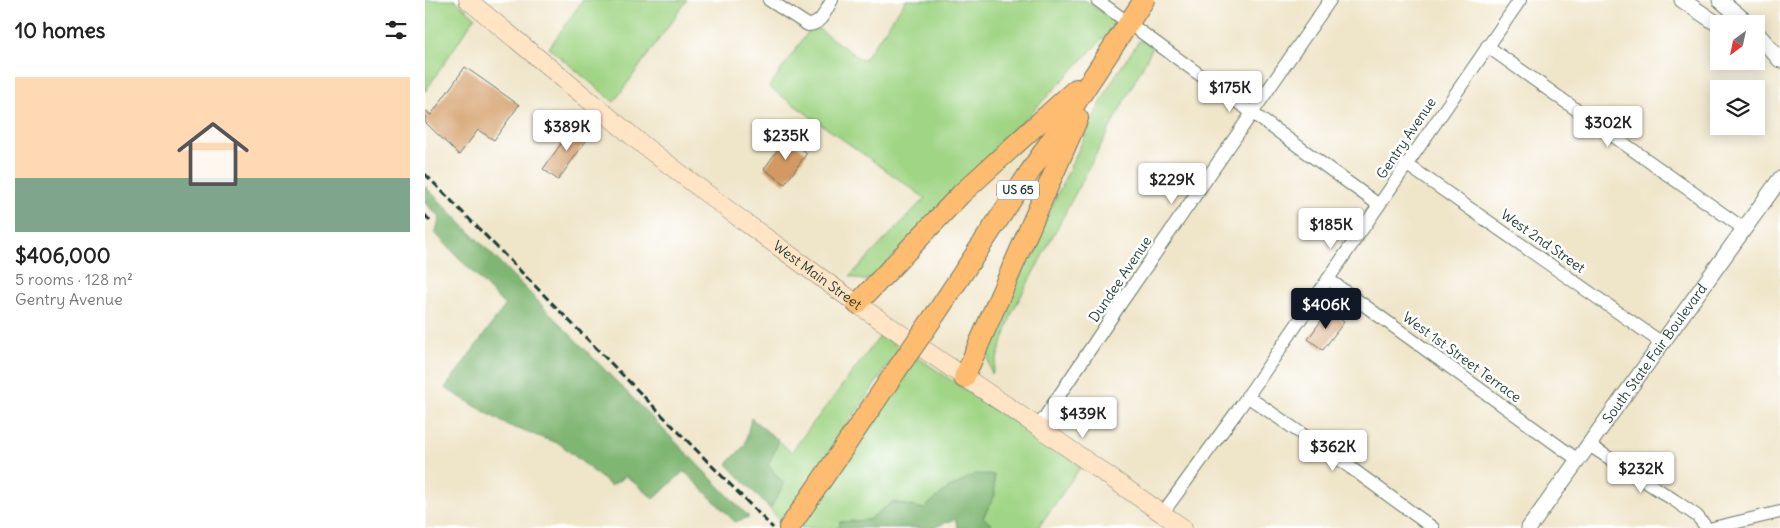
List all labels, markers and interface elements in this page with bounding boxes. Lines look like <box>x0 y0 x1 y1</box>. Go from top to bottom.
north arrow <box>1710 15 1765 70</box>
map controls <box>1710 15 1765 135</box>
icon: filters <box>382 16 410 44</box>
text: 10 homes <box>15 17 105 44</box>
pin: $175K <box>1195 70 1265 113</box>
text: $175K <box>1209 77 1251 97</box>
button: layers <box>1710 80 1765 135</box>
street label: Gentry Avenue <box>1372 94 1440 182</box>
pin: $302K <box>1573 106 1643 148</box>
icon: home <box>168 109 258 199</box>
pin: $389K <box>532 110 602 152</box>
text: $302K <box>1584 112 1632 132</box>
text: $389K <box>544 116 590 136</box>
pin: $235K <box>751 119 821 161</box>
text: $235K <box>763 125 809 145</box>
pin: $229K <box>1137 162 1207 205</box>
text: $229K <box>1149 169 1195 189</box>
road number: US 65 <box>997 180 1039 200</box>
street label: West 2nd Street <box>1497 205 1589 277</box>
pin: $185K <box>1296 208 1366 250</box>
text: $185K <box>1309 214 1353 234</box>
street label: Dundee Avenue <box>1085 233 1155 325</box>
street label: West Main Street <box>770 237 865 314</box>
text: $406,000 <box>15 242 111 269</box>
text: 5 rooms · 128 m² <box>15 269 133 289</box>
street label: South State Fair Boulevard <box>1598 280 1711 427</box>
pin: $406K <box>1291 288 1361 330</box>
text: Gentry Avenue <box>15 289 123 309</box>
text: $406K <box>1302 294 1350 314</box>
street label: West 1st Street Terrace <box>1399 308 1525 406</box>
pin: $439K <box>1048 396 1118 439</box>
text: $439K <box>1060 403 1106 423</box>
pin: $362K <box>1298 430 1368 472</box>
text: $362K <box>1310 436 1356 456</box>
pin: $232K <box>1606 452 1676 494</box>
text: $232K <box>1618 458 1664 478</box>

